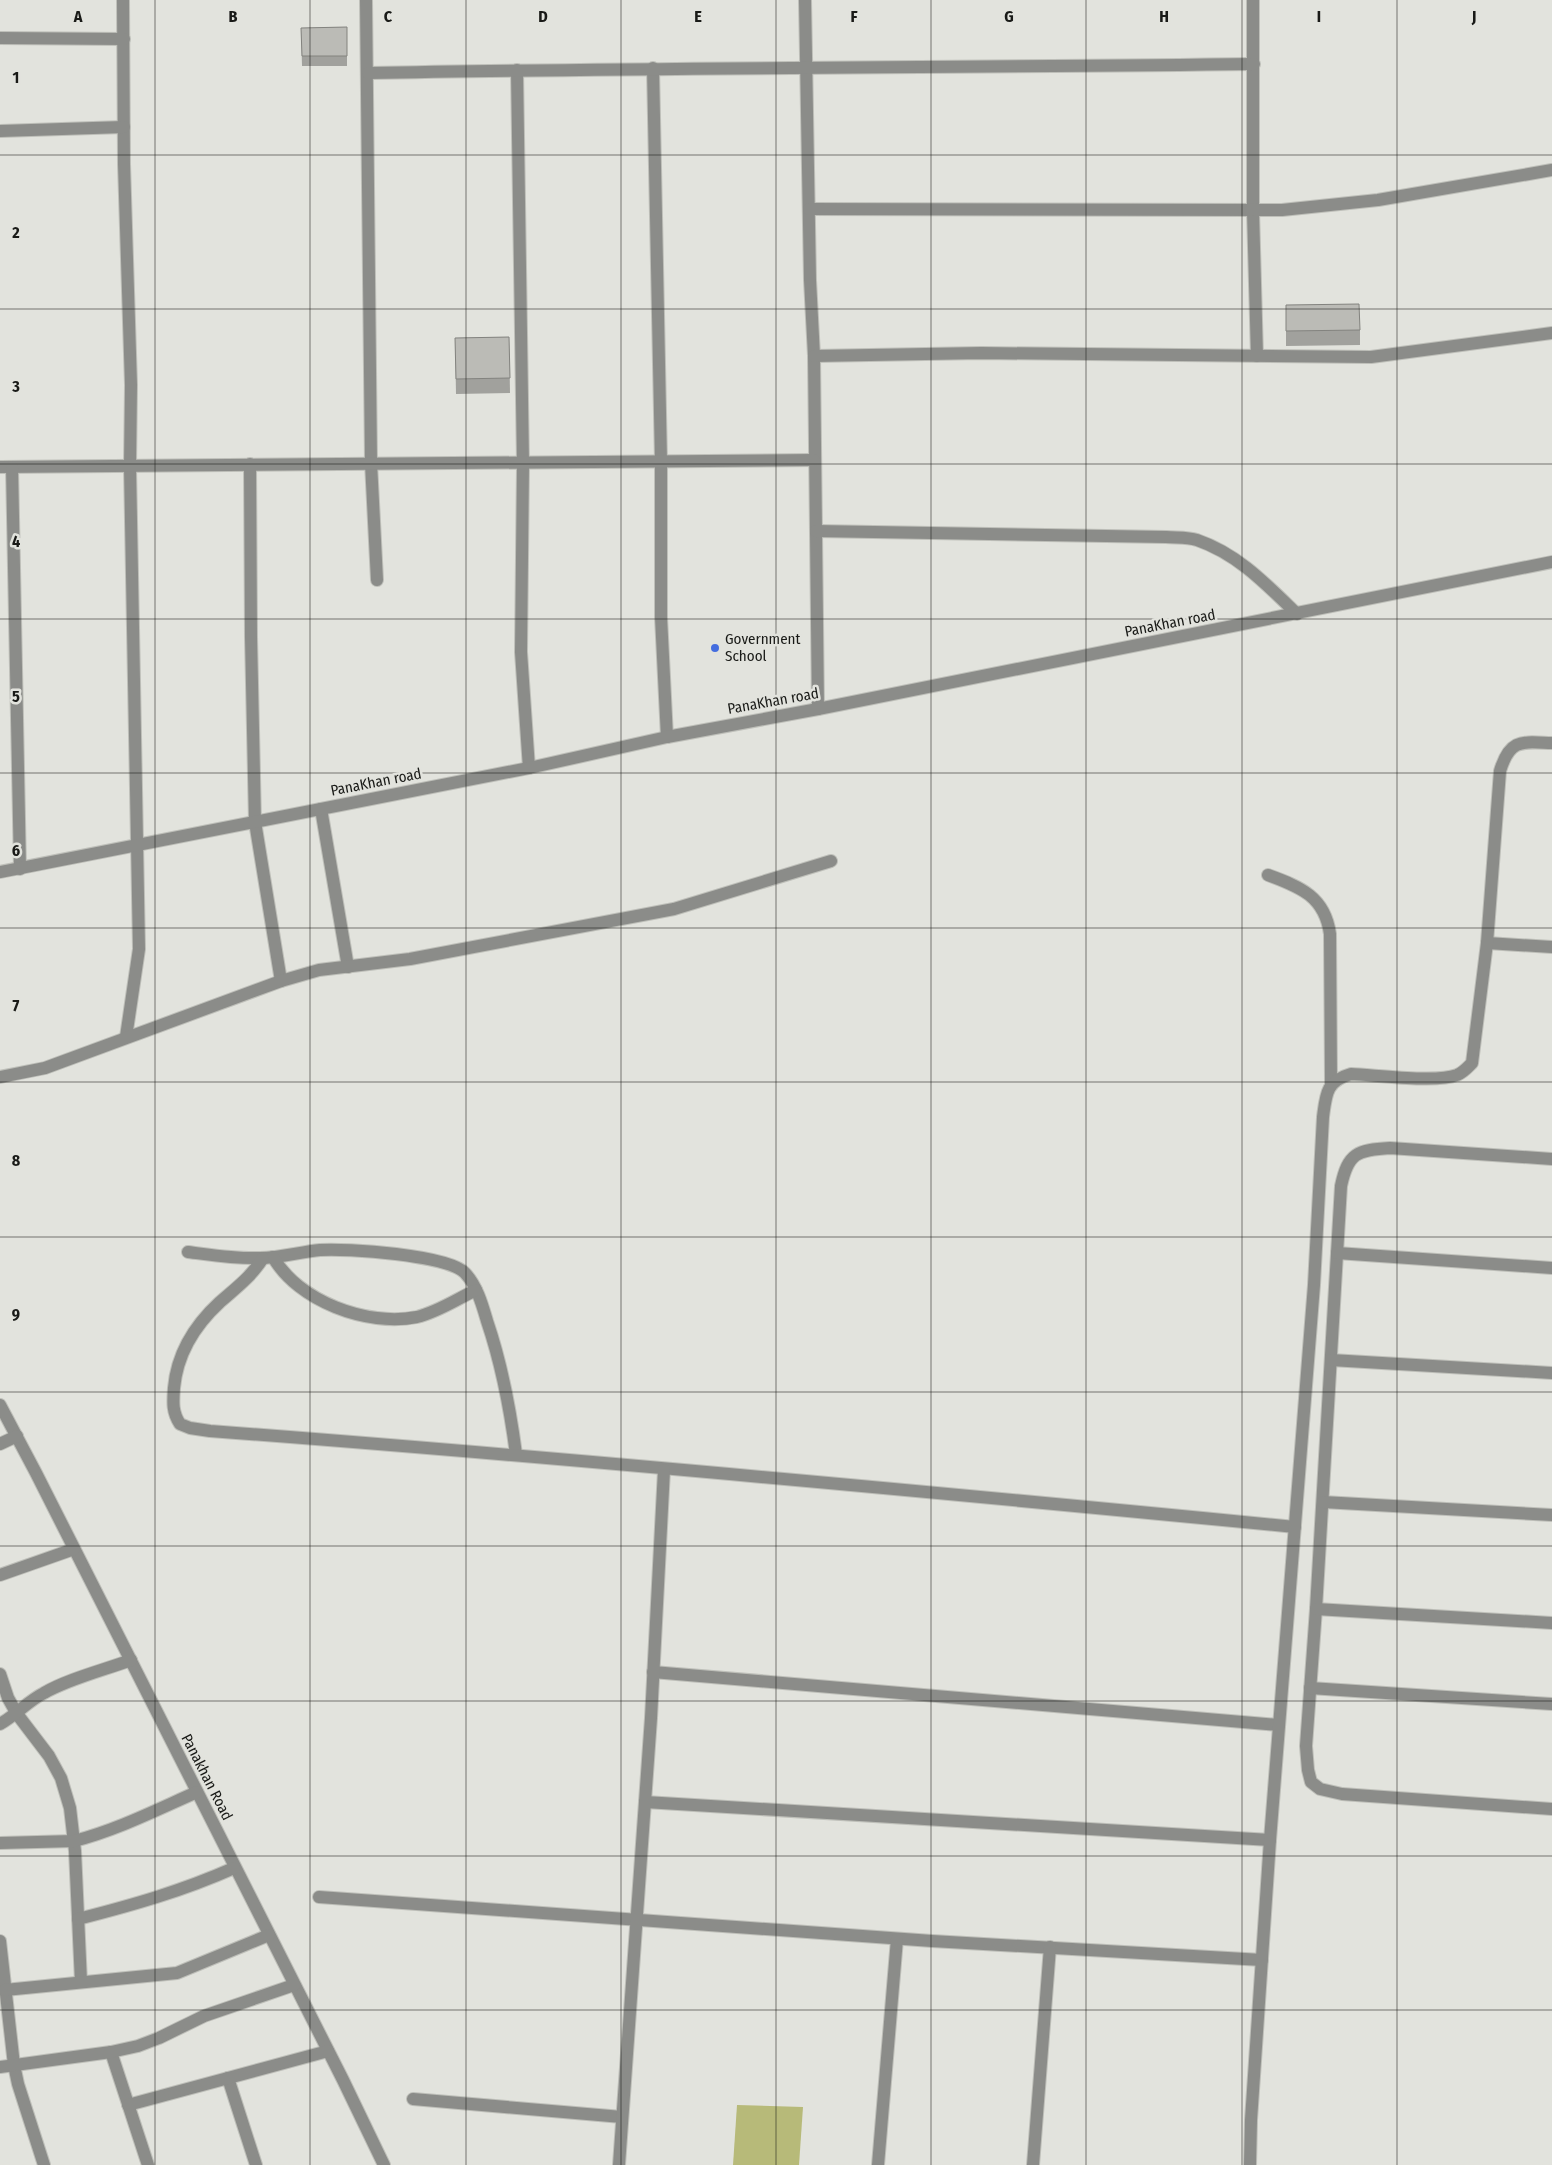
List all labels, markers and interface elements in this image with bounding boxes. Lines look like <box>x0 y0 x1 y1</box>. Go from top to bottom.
text: A <box>73 7 83 26</box>
text: B <box>229 7 238 26</box>
text: C <box>384 7 393 26</box>
text: D <box>538 7 548 26</box>
text: E <box>694 7 702 26</box>
text: F <box>850 7 858 26</box>
text: G <box>1004 7 1014 26</box>
text: H <box>1159 7 1169 26</box>
text: I <box>1317 7 1321 26</box>
text: J <box>1471 7 1476 26</box>
text: 1 <box>13 68 19 87</box>
text: 2 <box>11 223 20 242</box>
text: 3 <box>11 377 20 396</box>
text: 4 <box>12 532 20 551</box>
street label: PanaKhan road <box>1123 605 1217 641</box>
place label: Government School <box>725 630 800 665</box>
marker: Government School <box>709 642 721 654</box>
street label: PanaKhan road <box>726 684 820 718</box>
text: 5 <box>12 687 20 706</box>
street label: PanaKhan road <box>329 764 423 800</box>
text: 6 <box>12 841 20 860</box>
text: 7 <box>13 996 20 1015</box>
text: 8 <box>12 1151 21 1170</box>
text: 9 <box>12 1305 20 1324</box>
street label: Panakhan Road <box>178 1731 236 1823</box>

